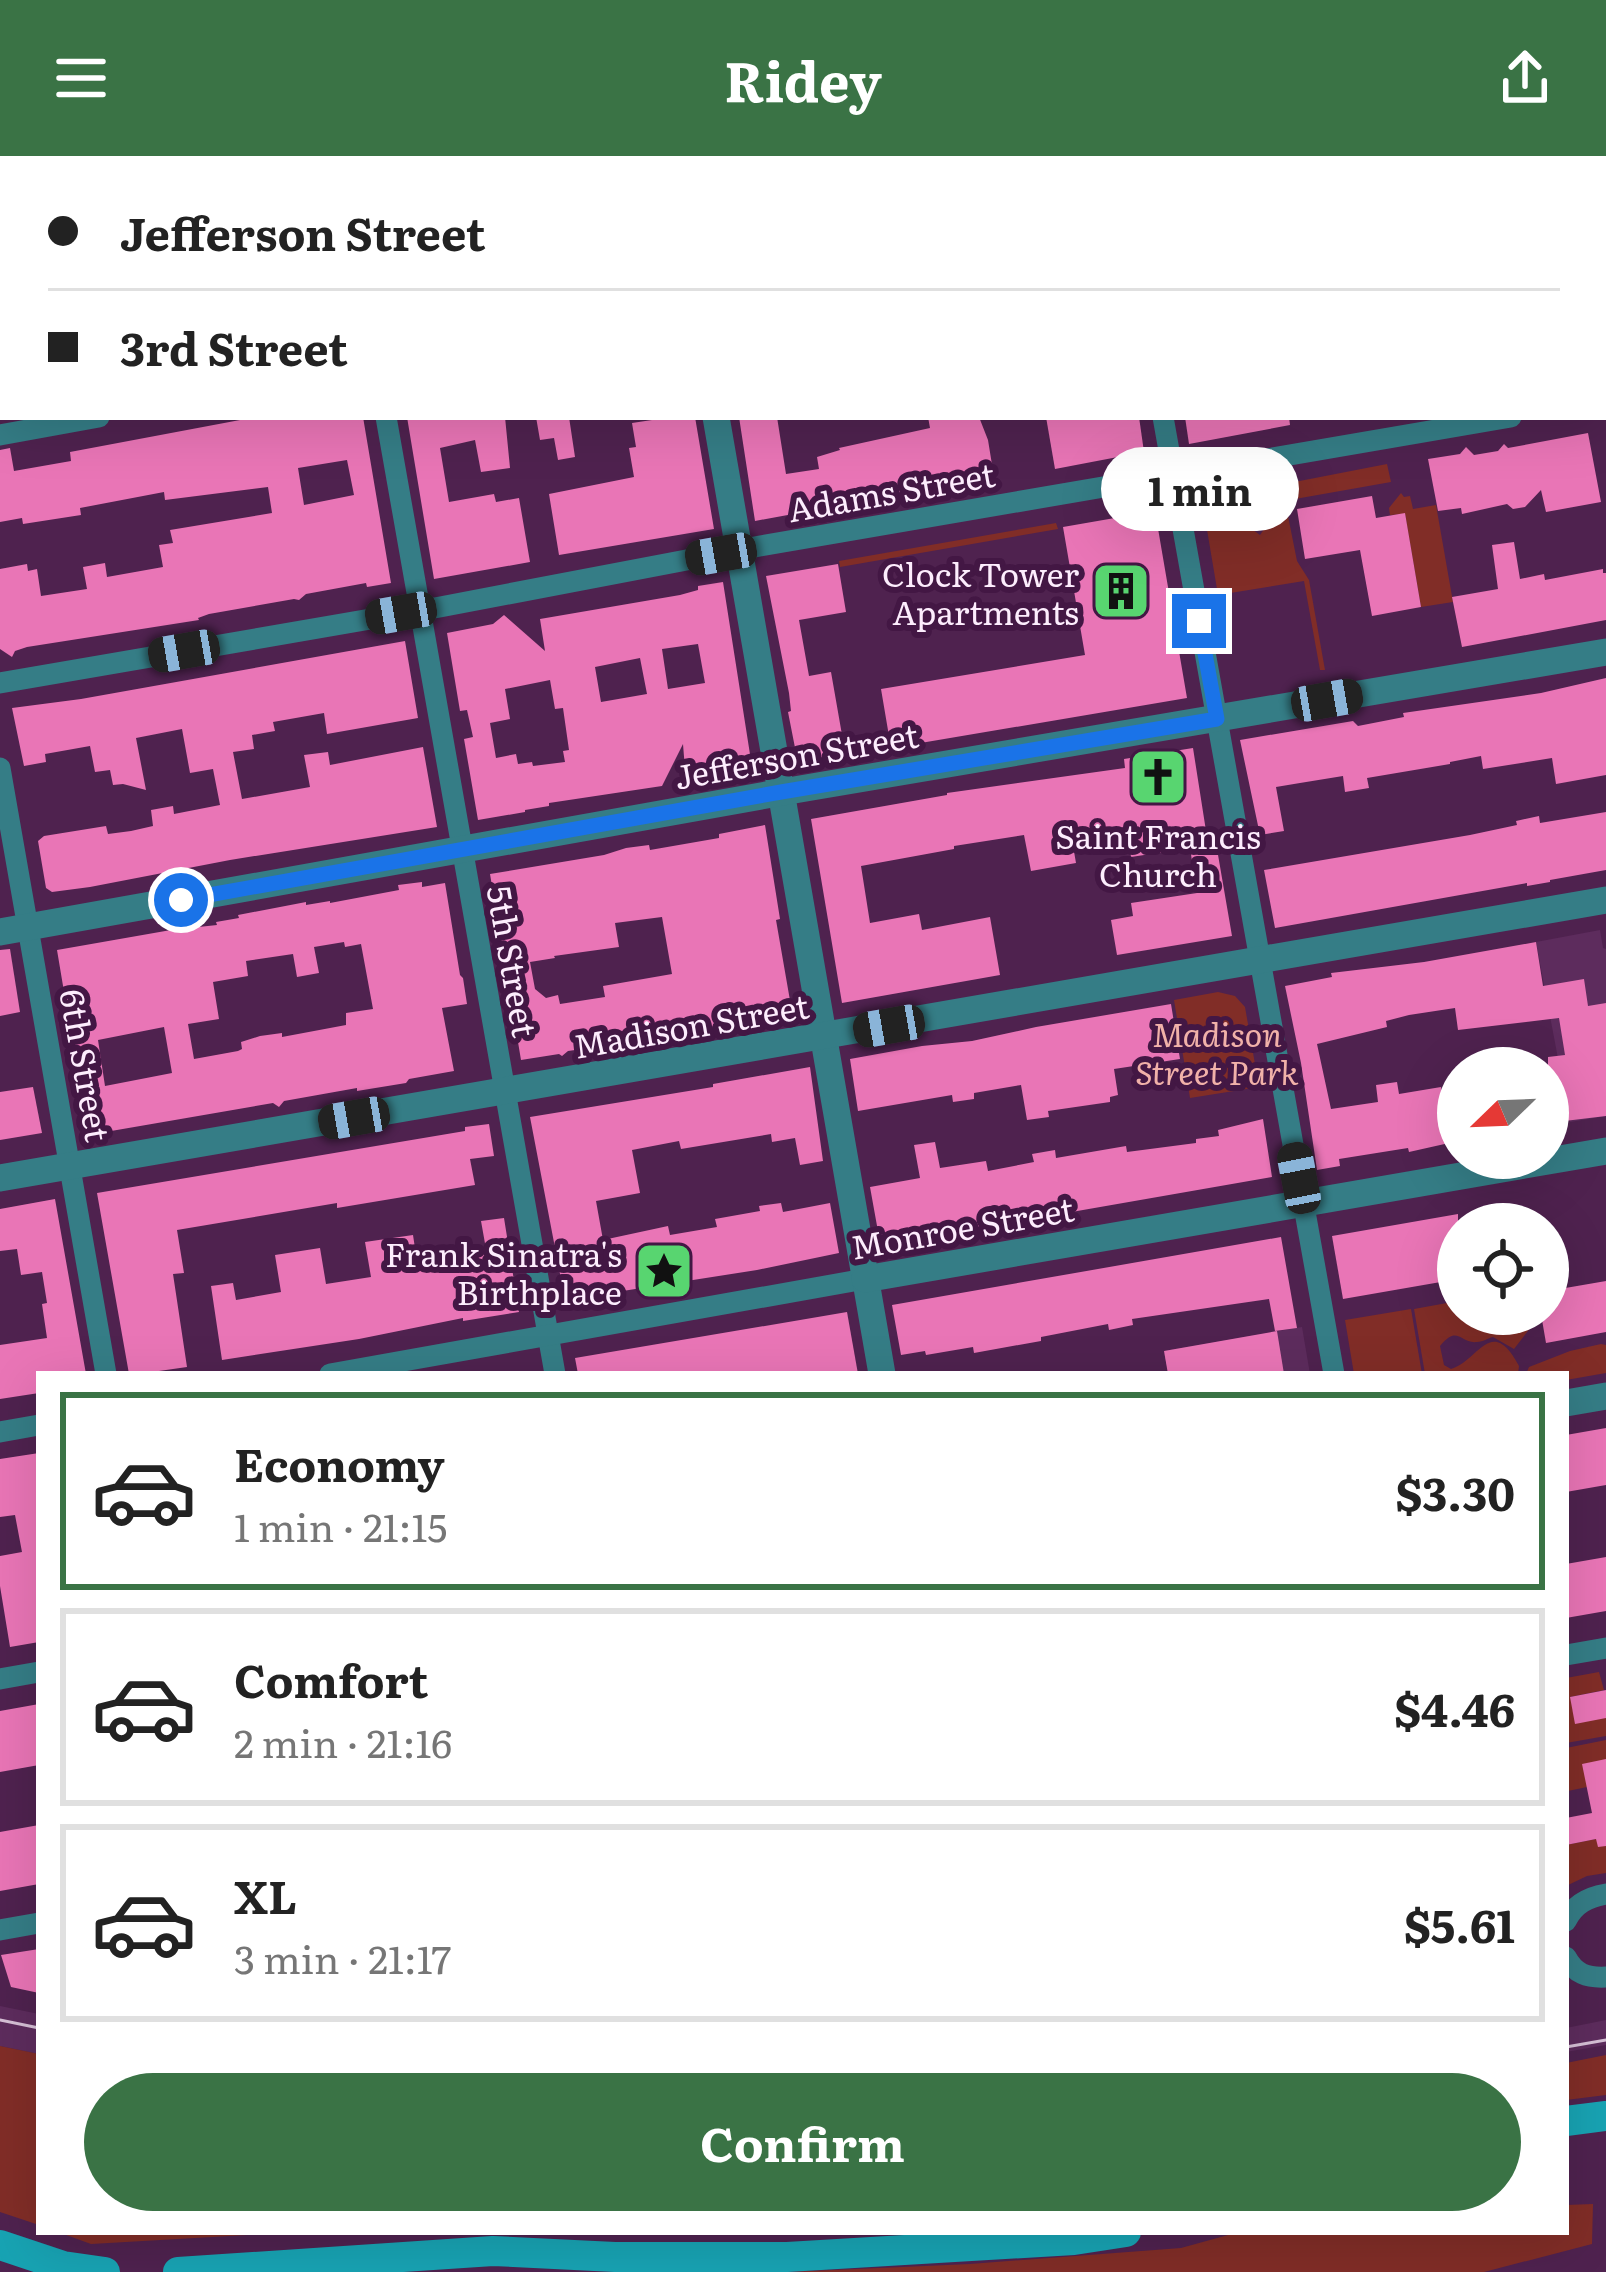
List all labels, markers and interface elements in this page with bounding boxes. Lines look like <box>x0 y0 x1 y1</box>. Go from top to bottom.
text: Ridey <box>724 38 882 119</box>
icon: menu <box>48 45 114 111</box>
icon: share <box>1492 45 1558 111</box>
text: Jefferson Street <box>120 198 486 265</box>
text: 3rd Street <box>120 313 348 380</box>
callout: 1 min <box>1100 447 1298 531</box>
street label: Adams Street <box>784 448 999 532</box>
text: 1 min <box>1148 460 1252 518</box>
car <box>682 530 760 578</box>
place label: Clock Tower Apartments <box>882 548 1079 635</box>
building icon: Clock Tower Apartments <box>1090 560 1152 622</box>
car <box>362 589 440 637</box>
route end <box>1172 594 1226 648</box>
car <box>145 627 223 675</box>
car <box>1288 676 1366 724</box>
street label: Jefferson Street <box>670 708 922 800</box>
church icon: Saint Francis Church <box>1127 746 1189 808</box>
place label: Saint Francis Church <box>1055 810 1261 897</box>
route start <box>154 873 208 927</box>
street label: 5th Street <box>477 881 552 1041</box>
street label: Madison Street <box>570 979 813 1069</box>
street label: 6th Street <box>50 985 125 1146</box>
car <box>850 1002 928 1050</box>
park label: Madison Street Park <box>1135 1008 1299 1095</box>
north arrow <box>1437 1047 1569 1179</box>
map controls <box>1437 1047 1569 1335</box>
car <box>315 1094 393 1142</box>
car <box>1274 1139 1324 1217</box>
street label: Monroe Street <box>847 1182 1078 1270</box>
button: locate <box>1437 1203 1569 1335</box>
place label: Frank Sinatra's Birthplace <box>385 1228 622 1315</box>
place icon: Frank Sinatra's Birthplace <box>633 1240 695 1302</box>
text: Economy <box>234 1429 445 1496</box>
icon: car <box>90 1437 198 1545</box>
text: $3.30 <box>1395 1458 1515 1525</box>
text: 1 min · 21:15 <box>234 1496 447 1554</box>
text: Comfort <box>234 1645 428 1712</box>
icon: car <box>90 1653 198 1761</box>
text: $4.46 <box>1394 1674 1515 1741</box>
text: 2 min · 21:16 <box>234 1712 452 1770</box>
text: XL <box>234 1861 297 1928</box>
icon: car <box>90 1869 198 1977</box>
text: $5.61 <box>1404 1890 1515 1957</box>
text: 3 min · 21:17 <box>234 1928 451 1986</box>
button: Confirm <box>84 2073 1521 2211</box>

